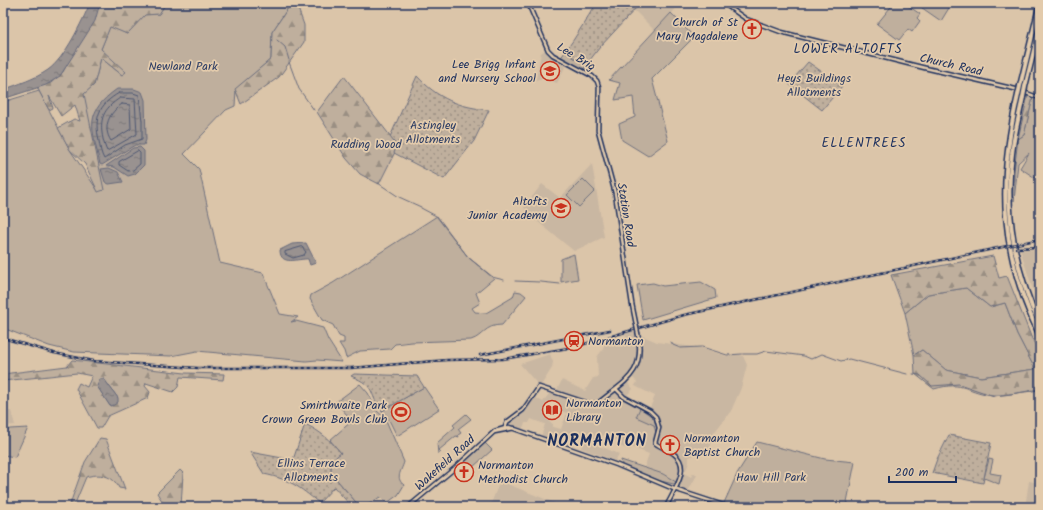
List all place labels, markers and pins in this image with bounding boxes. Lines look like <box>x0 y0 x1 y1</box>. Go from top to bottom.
place label: Church of St Mary Magdalene <box>656 13 739 46</box>
church icon: Church of St Mary Magdalene <box>741 18 763 40</box>
place label: Lee Brigg Infant and Nursery School <box>438 55 536 88</box>
school or university icon: Lee Brigg Infant and Nursery School <box>539 60 561 82</box>
place label: Altofts Junior Academy <box>467 192 547 225</box>
school or university icon: Altofts Junior Academy <box>550 197 572 219</box>
station icon: Normanton <box>563 330 585 352</box>
place label: Normanton <box>588 332 644 351</box>
place label: Normanton Library <box>566 394 622 427</box>
place label: Smirthwaite Park Crown Green Bowls Club <box>262 396 388 429</box>
library icon: Normanton Library <box>541 399 563 421</box>
sports icon: Smirthwaite Park Crown Green Bowls Club <box>390 401 412 423</box>
place label: Normanton Baptist Church <box>684 429 760 462</box>
church icon: Normanton Baptist Church <box>659 434 681 456</box>
place label: Normanton Methodist Church <box>478 456 568 489</box>
church icon: Normanton Methodist Church <box>453 461 475 483</box>

